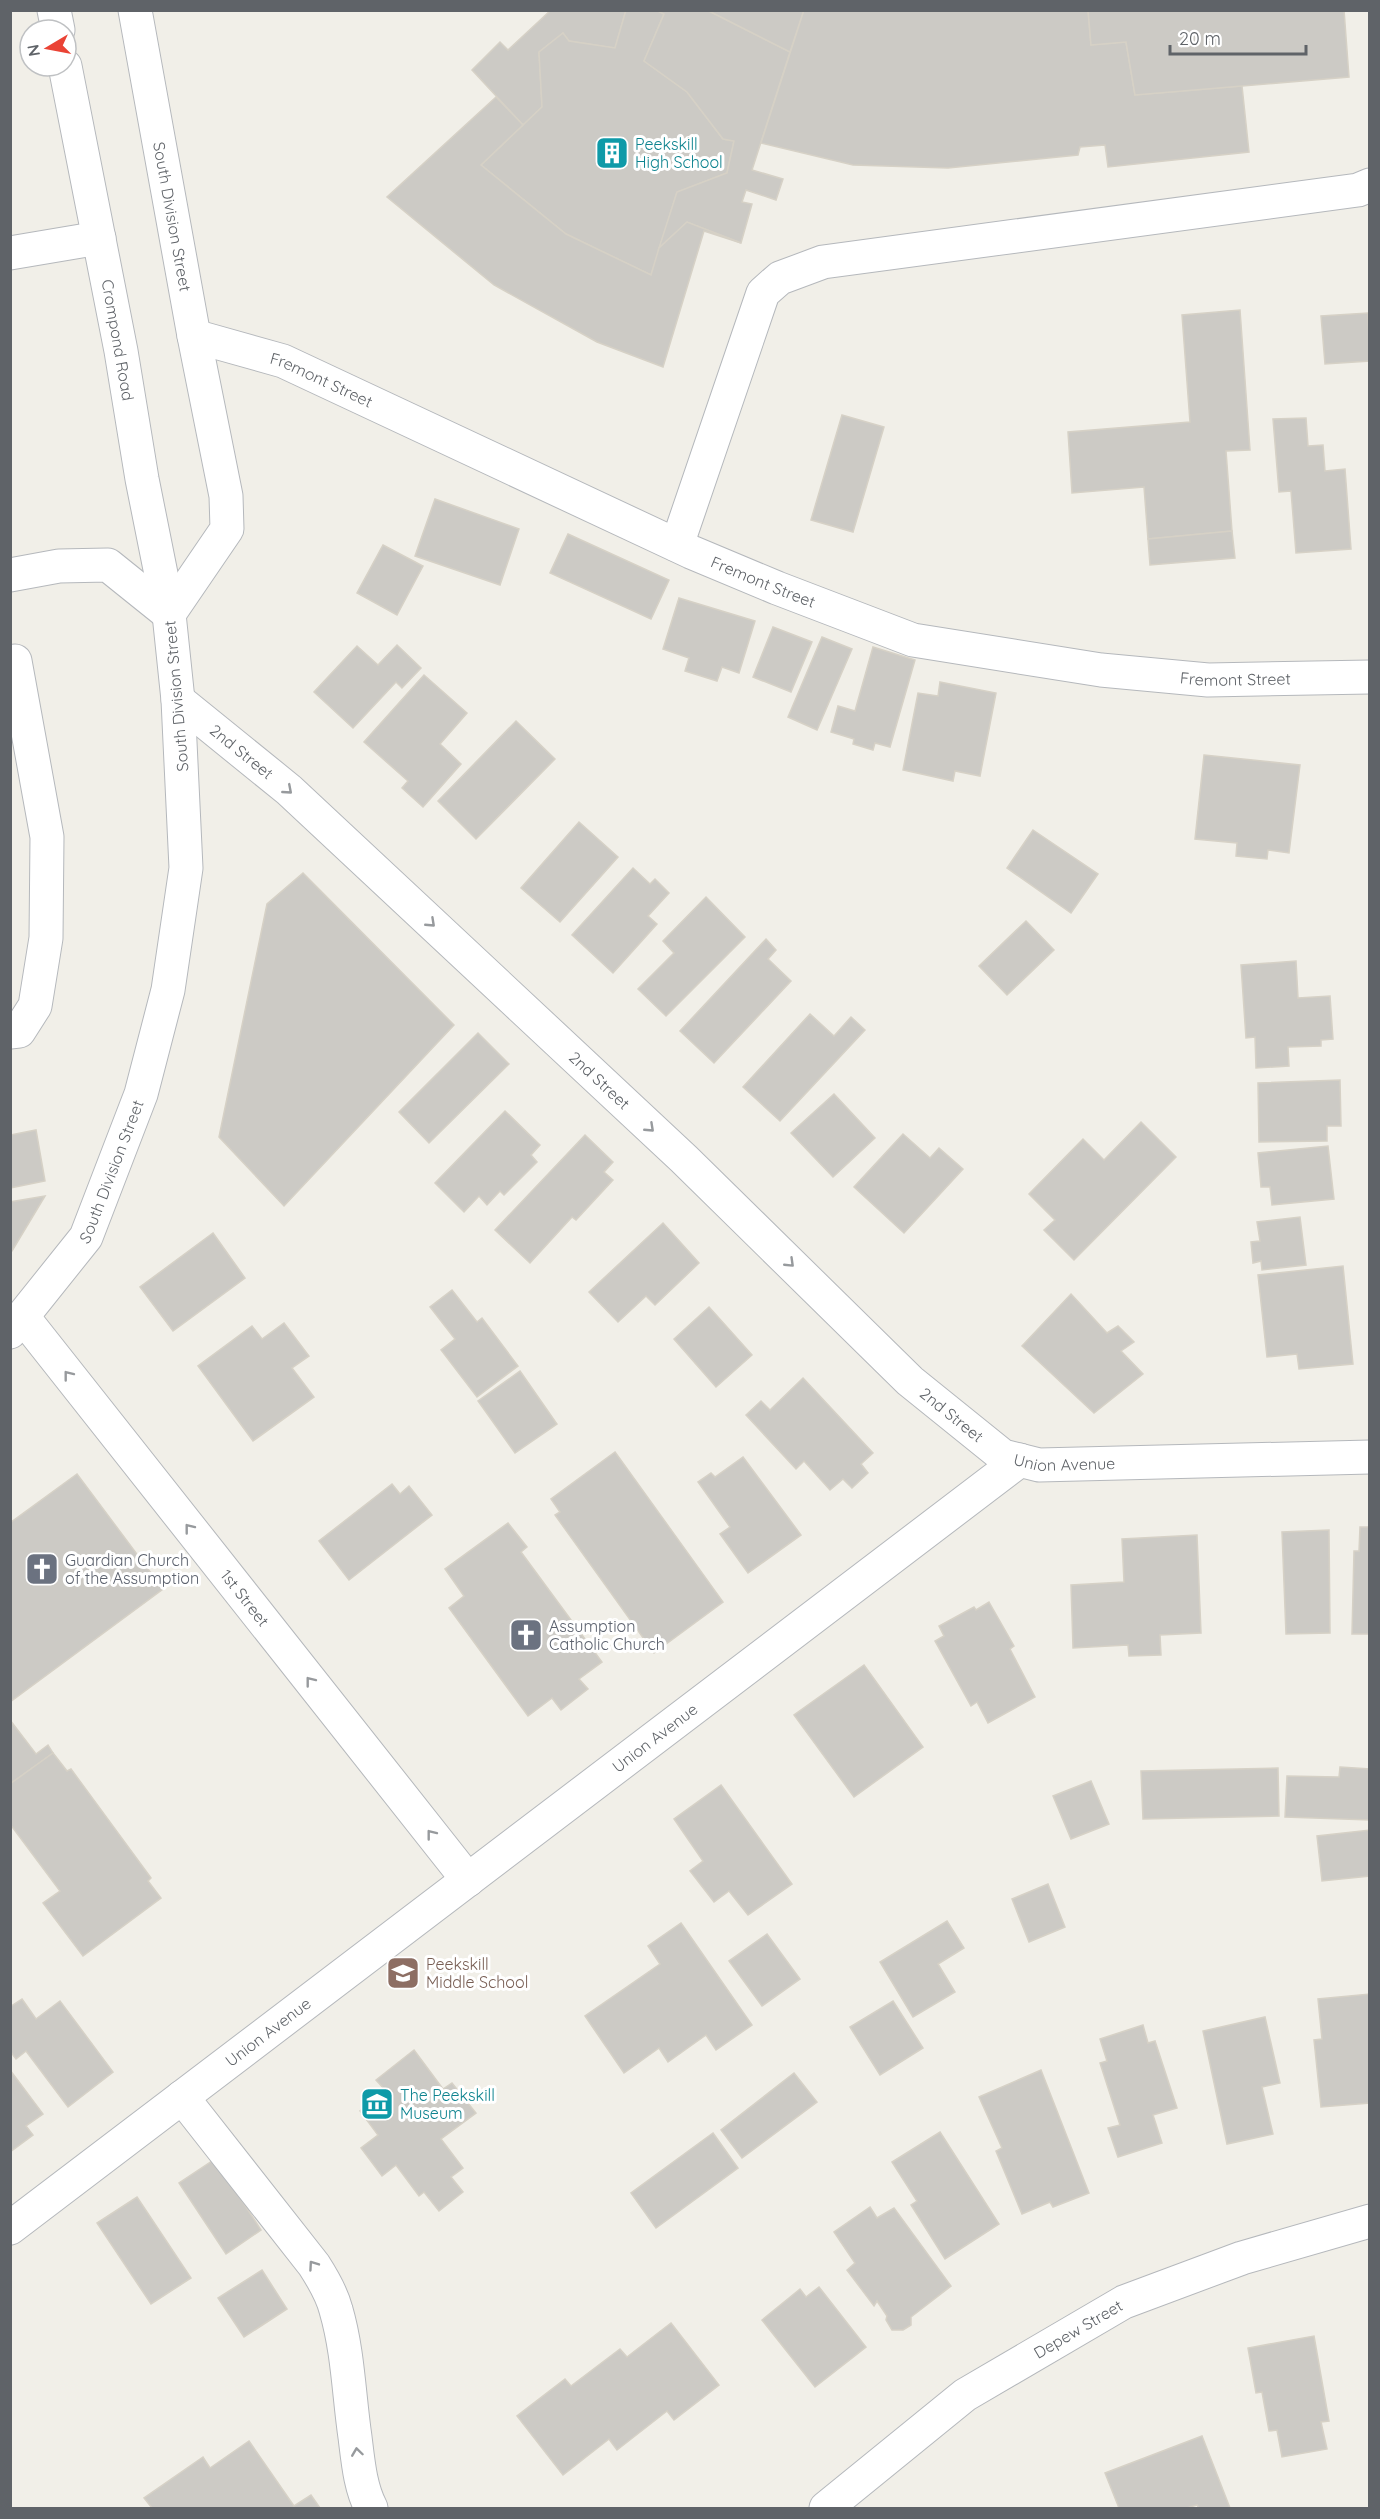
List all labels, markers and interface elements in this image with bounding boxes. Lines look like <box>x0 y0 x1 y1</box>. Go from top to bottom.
north arrow <box>18 18 78 78</box>
scale bar <box>1170 18 1306 56</box>
text: 20 m <box>1179 27 1221 50</box>
text: N <box>22 43 44 58</box>
place label: Peekskill High School <box>635 134 723 172</box>
building icon: Peekskill High School <box>594 135 630 171</box>
street label: South Division Street <box>149 140 196 293</box>
street label: Crompond Road <box>97 278 139 402</box>
street label: Fremont Street <box>268 348 376 412</box>
street label: Fremont Street <box>708 552 818 612</box>
street label: South Division Street <box>159 620 193 772</box>
street label: Fremont Street <box>1179 667 1291 690</box>
street label: 2nd Street <box>206 720 278 783</box>
one-way arrow <box>281 783 292 794</box>
one-way arrow <box>424 916 435 927</box>
street label: 2nd Street <box>565 1047 634 1113</box>
street label: South Division Street <box>75 1097 148 1248</box>
one-way arrow <box>643 1120 654 1131</box>
one-way arrow <box>783 1256 794 1267</box>
one-way arrow <box>65 1371 76 1382</box>
street label: 2nd Street <box>916 1383 988 1446</box>
street label: Union Avenue <box>1011 1449 1115 1475</box>
one-way arrow <box>186 1524 197 1535</box>
place label: Guardian Church of the Assumption <box>65 1550 199 1588</box>
church icon: Guardian Church of the Assumption <box>24 1551 60 1587</box>
street label: 1st Street <box>216 1565 274 1630</box>
place label: Assumption Catholic Church <box>549 1616 665 1654</box>
church icon: Assumption Catholic Church <box>508 1617 544 1653</box>
one-way arrow <box>307 1677 318 1688</box>
street label: Union Avenue <box>608 1699 701 1777</box>
one-way arrow <box>428 1830 439 1841</box>
place label: Peekskill Middle School <box>426 1954 528 1992</box>
school or university icon: Peekskill Middle School <box>385 1955 421 1991</box>
street label: Union Avenue <box>221 1993 315 2071</box>
place label: The Peekskill Museum <box>400 2085 495 2123</box>
museum icon: The Peekskill Museum <box>359 2086 395 2122</box>
one-way arrow <box>309 2260 320 2271</box>
street label: Depew Street <box>1030 2295 1126 2363</box>
one-way arrow <box>351 2448 364 2457</box>

